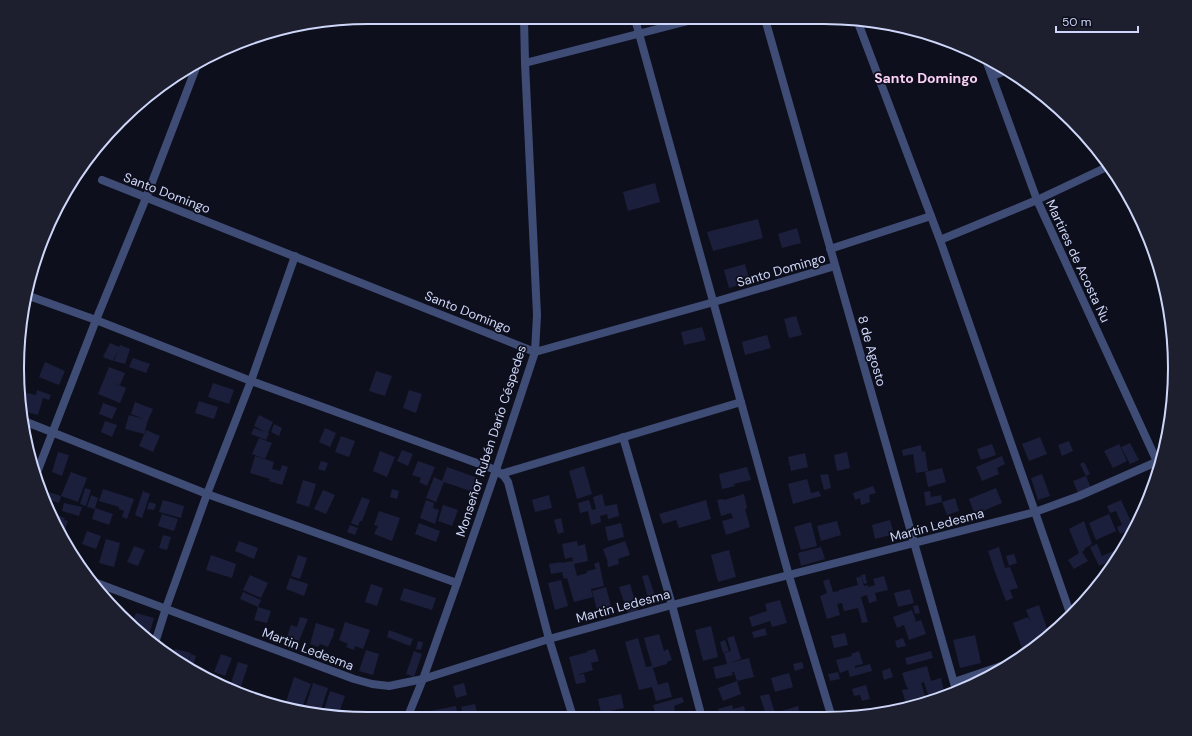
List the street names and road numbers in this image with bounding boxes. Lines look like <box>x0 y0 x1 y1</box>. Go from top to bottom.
street label: Santo Domingo <box>121 169 213 217</box>
street label: Martires de Acosta Ñu <box>1042 197 1114 325</box>
street label: Santo Domingo <box>735 249 828 291</box>
street label: Santo Domingo <box>422 287 514 337</box>
street label: 8 de Agosto <box>854 314 890 388</box>
street label: Monseñor Rubén Darío Céspedes <box>452 343 530 539</box>
street label: Martin Ledesma <box>888 504 986 546</box>
street label: Martin Ledesma <box>574 585 672 627</box>
street label: Martin Ledesma <box>260 624 356 674</box>

